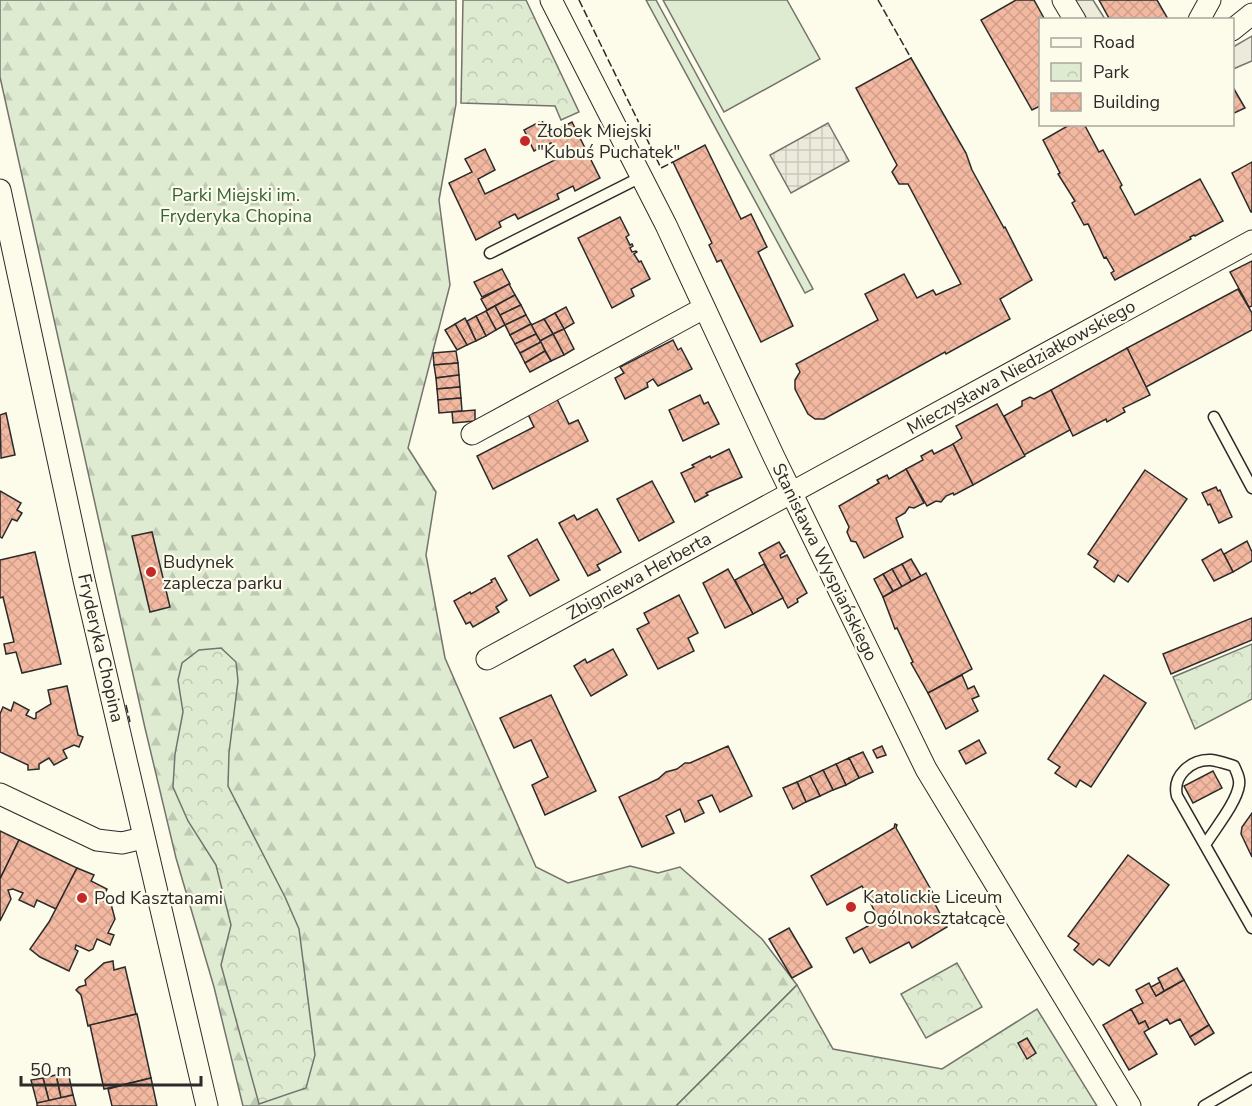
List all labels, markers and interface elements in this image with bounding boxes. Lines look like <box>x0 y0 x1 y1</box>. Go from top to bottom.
legend <box>1039 18 1234 126</box>
text: Road <box>1093 30 1135 54</box>
text: Park <box>1093 60 1130 84</box>
text: Building <box>1093 90 1160 114</box>
place label: Żłobek Miejski "Kubuś Puchatek" <box>537 119 680 164</box>
marker: Żłobek Miejski "Kubuś Puchatek" <box>518 134 532 148</box>
park label: Parki Miejski im. Fryderyka Chopina <box>160 183 312 228</box>
street label: Mieczysława Niedziałkowskiego <box>902 294 1140 440</box>
street label: Stanisława Wyspiańskiego <box>767 459 883 665</box>
street label: Zbigniewa Herberta <box>563 526 715 626</box>
place label: Budynek zaplecza parku <box>163 550 282 595</box>
marker: Budynek zaplecza parku <box>144 565 158 579</box>
street label: Fryderyka Chopina <box>72 571 130 725</box>
place label: Katolickie Liceum Ogólnokształcące <box>863 885 1005 930</box>
place label: Pod Kasztanami <box>94 886 223 910</box>
marker: Pod Kasztanami <box>75 891 89 905</box>
marker: Katolickie Liceum Ogólnokształcące <box>844 900 858 914</box>
scale bar <box>21 1049 201 1087</box>
text: 50 m <box>30 1058 72 1082</box>

